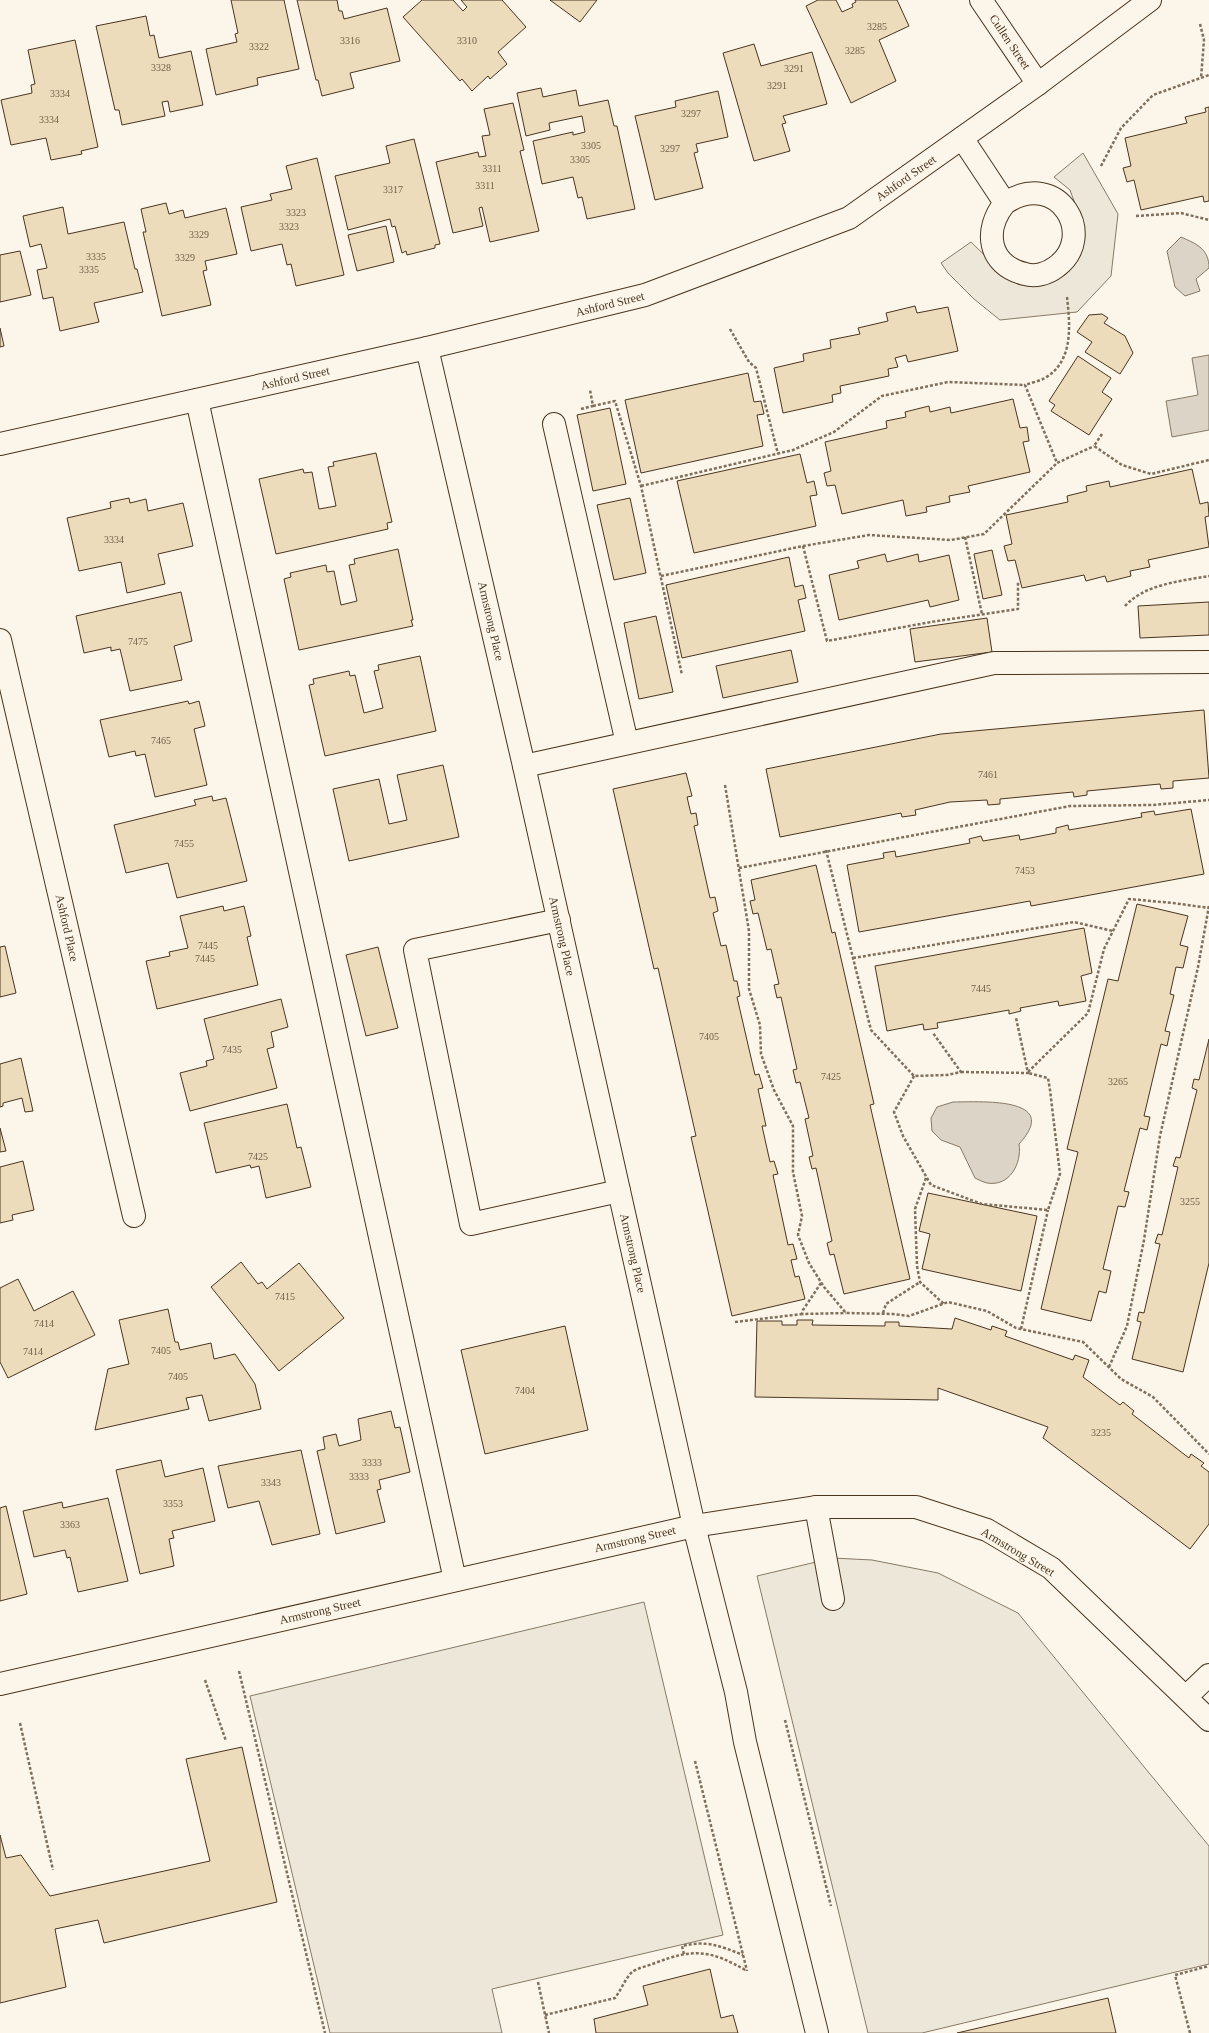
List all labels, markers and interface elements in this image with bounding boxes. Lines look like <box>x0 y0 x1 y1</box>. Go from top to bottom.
street label: Cullen Street <box>987 12 1034 73</box>
house number: 3285 <box>867 21 887 32</box>
house number: 3316 <box>340 35 360 46</box>
house number: 3310 <box>457 35 477 46</box>
house number: 3322 <box>249 41 269 52</box>
house number: 3285 <box>845 45 865 56</box>
house number: 3328 <box>151 62 171 73</box>
house number: 3291 <box>784 63 804 74</box>
house number: 3291 <box>767 80 787 91</box>
house number: 3334 <box>50 88 70 99</box>
house number: 3297 <box>681 108 701 119</box>
house number: 3334 <box>39 114 59 125</box>
house number: 3305 <box>581 140 601 151</box>
house number: 3297 <box>660 143 680 154</box>
street label: Ashford Street <box>873 152 939 204</box>
house number: 3305 <box>570 154 590 165</box>
house number: 3311 <box>482 163 502 174</box>
house number: 3311 <box>475 180 495 191</box>
house number: 3317 <box>383 184 403 195</box>
house number: 3323 <box>286 207 306 218</box>
house number: 3323 <box>279 221 299 232</box>
house number: 3329 <box>189 229 209 240</box>
house number: 3335 <box>86 251 106 262</box>
house number: 3329 <box>175 252 195 263</box>
house number: 3335 <box>79 264 99 275</box>
street label: Ashford Street <box>574 289 646 319</box>
street label: Ashford Street <box>259 363 331 393</box>
house number: 3334 <box>104 534 124 545</box>
street label: Armstrong Place <box>475 580 507 662</box>
house number: 7475 <box>128 636 148 647</box>
house number: 7465 <box>151 735 171 746</box>
house number: 7461 <box>978 769 998 780</box>
house number: 7455 <box>174 838 194 849</box>
house number: 7453 <box>1015 865 1035 876</box>
street label: Ashford Place <box>52 893 82 963</box>
street label: Armstrong Place <box>546 895 578 977</box>
house number: 7445 <box>198 940 218 951</box>
house number: 7445 <box>195 953 215 964</box>
house number: 7445 <box>971 983 991 994</box>
house number: 7405 <box>699 1031 719 1042</box>
house number: 7435 <box>222 1044 242 1055</box>
house number: 7425 <box>821 1071 841 1082</box>
house number: 3265 <box>1108 1076 1128 1087</box>
house number: 7425 <box>248 1151 268 1162</box>
house number: 3255 <box>1180 1196 1200 1207</box>
street label: Armstrong Place <box>617 1212 649 1294</box>
house number: 7415 <box>275 1291 295 1302</box>
house number: 7414 <box>34 1318 54 1329</box>
house number: 7405 <box>151 1345 171 1356</box>
house number: 7414 <box>23 1346 43 1357</box>
house number: 7405 <box>168 1371 188 1382</box>
house number: 7404 <box>515 1385 535 1396</box>
house number: 3235 <box>1091 1427 1111 1438</box>
house number: 3333 <box>362 1457 382 1468</box>
house number: 3333 <box>349 1471 369 1482</box>
house number: 3343 <box>261 1477 281 1488</box>
house number: 3353 <box>163 1498 183 1509</box>
house number: 3363 <box>60 1519 80 1530</box>
street label: Armstrong Street <box>593 1523 678 1555</box>
street label: Armstrong Street <box>979 1525 1058 1580</box>
street label: Armstrong Street <box>278 1595 363 1627</box>

